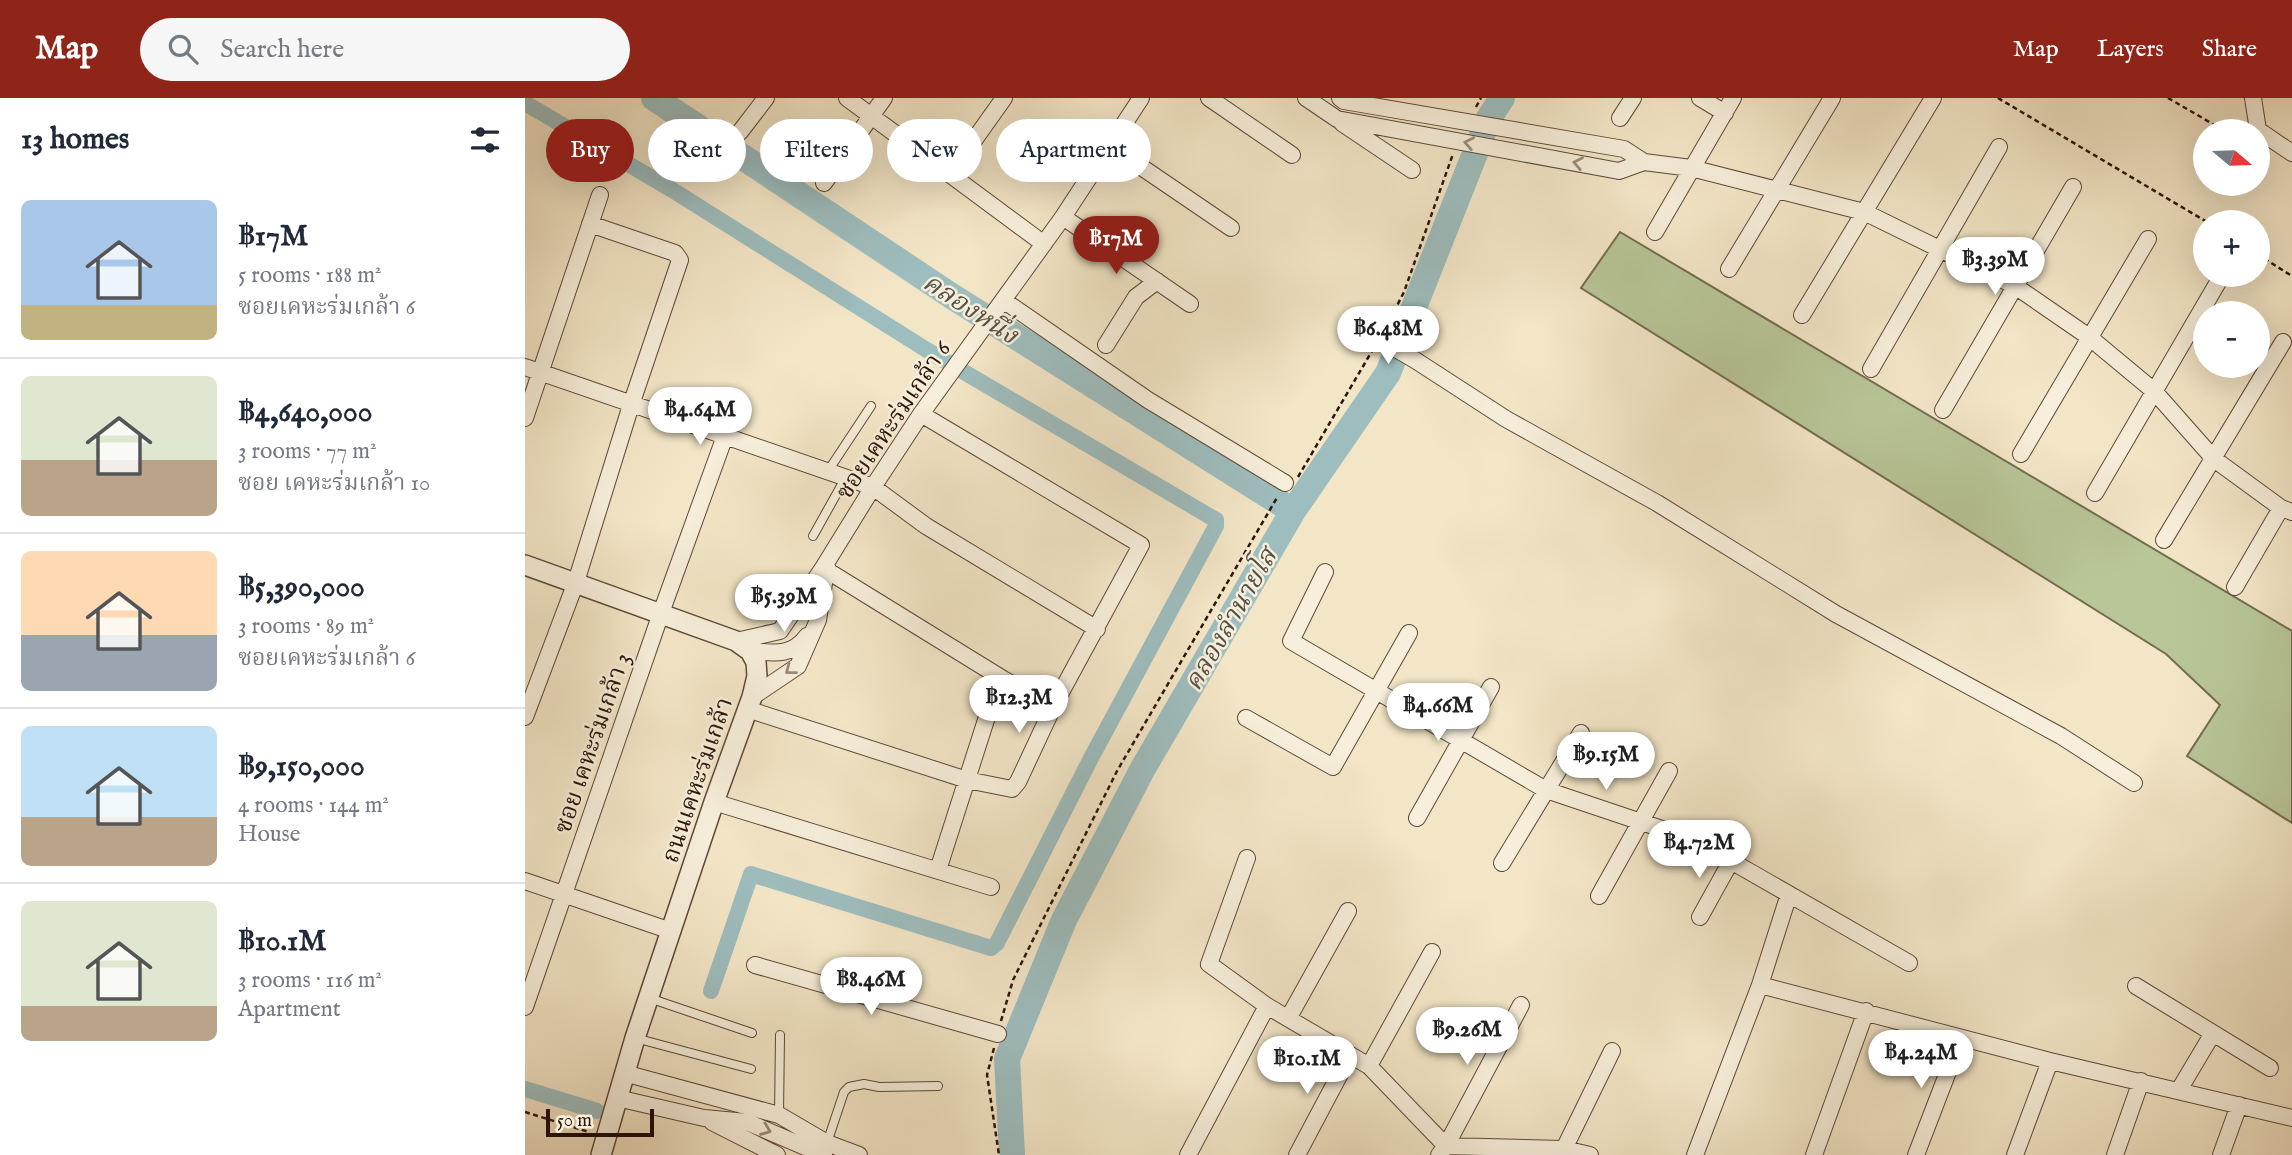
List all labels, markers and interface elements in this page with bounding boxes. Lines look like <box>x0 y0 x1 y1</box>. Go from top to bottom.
search box <box>140 18 630 81</box>
text: Map <box>35 28 98 70</box>
icon: search <box>164 30 202 68</box>
text: Search here <box>220 33 344 66</box>
text: Map <box>2013 34 2059 65</box>
text: Layers <box>2097 34 2164 65</box>
text: Share <box>2202 34 2257 65</box>
chip: Buy <box>546 119 634 182</box>
chip: Rent <box>648 119 746 182</box>
chip: Filters <box>760 119 873 182</box>
chip: New <box>887 119 982 182</box>
chip: Apartment <box>996 119 1151 182</box>
north arrow <box>2193 119 2270 196</box>
map controls <box>2193 119 2270 378</box>
text: 13 homes <box>21 121 129 159</box>
icon: filters <box>466 121 504 159</box>
one-way arrow <box>1463 136 1475 151</box>
one-way arrow <box>1572 157 1584 172</box>
button: + <box>2193 210 2270 287</box>
pin: ฿17M <box>1075 216 1157 276</box>
text: ฿17M <box>238 218 308 256</box>
text: ฿17M <box>1089 224 1143 253</box>
icon: home <box>77 228 161 312</box>
pin: ฿3.39M <box>1938 238 2052 297</box>
text: ฿3.39M <box>1962 245 2028 274</box>
text: 5 rooms · 188 m² <box>238 261 381 290</box>
water label: คลองหนึ่ง <box>916 263 1027 353</box>
text: ซอยเคหะร่มเกล้า 6 <box>238 293 415 322</box>
button: − <box>2193 301 2270 378</box>
pin: ฿6.48M <box>1331 306 1445 366</box>
text: ฿6.48M <box>1353 314 1423 343</box>
street label: ซอยเคหะร่มเกล้า 6 <box>830 335 959 506</box>
pin: ฿4.64M <box>643 388 757 447</box>
text: ฿4,640,000 <box>238 394 373 432</box>
text: ฿4.64M <box>664 395 736 424</box>
icon: home <box>77 404 161 488</box>
text: 3 rooms · 77 m² <box>238 437 377 466</box>
text: ซอย เคหะร่มเกล้า 10 <box>238 469 430 498</box>
water label: คลองลำนายโส <box>1175 539 1287 697</box>
text: ฿5,390,000 <box>238 569 365 607</box>
pin: ฿5.39M <box>727 574 841 634</box>
icon: home <box>77 579 161 663</box>
text: ฿5.39M <box>751 582 817 611</box>
text: 3 rooms · 89 m² <box>238 612 374 641</box>
text: ซอยเคหะร่มเกล้า 6 <box>238 644 415 673</box>
street label: ซอย เคหะร่มเกล้า 3 <box>548 649 639 838</box>
one-way arrow <box>785 661 797 674</box>
pin: ฿12.3M <box>962 676 1076 735</box>
text: ฿12.3M <box>985 683 1053 712</box>
pin: ฿4.66M <box>1381 684 1495 743</box>
text: ฿4.66M <box>1403 691 1473 720</box>
street label: ถนนเคหะร่มเกล้า <box>656 694 741 867</box>
pin: ฿9.15M <box>1549 732 1663 792</box>
text: ฿9.15M <box>1573 740 1639 769</box>
text: ฿9,150,000 <box>238 748 365 786</box>
icon: home <box>77 754 161 838</box>
text: 4 rooms · 144 m² <box>238 791 389 820</box>
text: House <box>238 820 300 849</box>
pin: ฿4.72M <box>1642 820 1756 880</box>
text: ฿4.72M <box>1663 828 1735 857</box>
text: ฿10.1M <box>238 923 326 961</box>
icon: home <box>77 929 161 1013</box>
pin: ฿8.46M <box>814 958 928 1017</box>
text: ฿8.46M <box>836 965 906 994</box>
text: 3 rooms · 116 m² <box>238 966 382 995</box>
text: Apartment <box>238 995 341 1024</box>
pin: ฿9.26M <box>1410 1007 1524 1067</box>
text: ฿9.26M <box>1432 1015 1502 1044</box>
pin: ฿4.24M <box>1864 1030 1978 1090</box>
pin: ฿10.1M <box>1250 1037 1364 1096</box>
text: ฿4.24M <box>1884 1038 1958 1067</box>
text: ฿10.1M <box>1273 1044 1341 1073</box>
scale bar <box>546 1106 655 1138</box>
text: 50 m <box>557 1109 592 1133</box>
one-way arrow <box>759 1121 771 1135</box>

